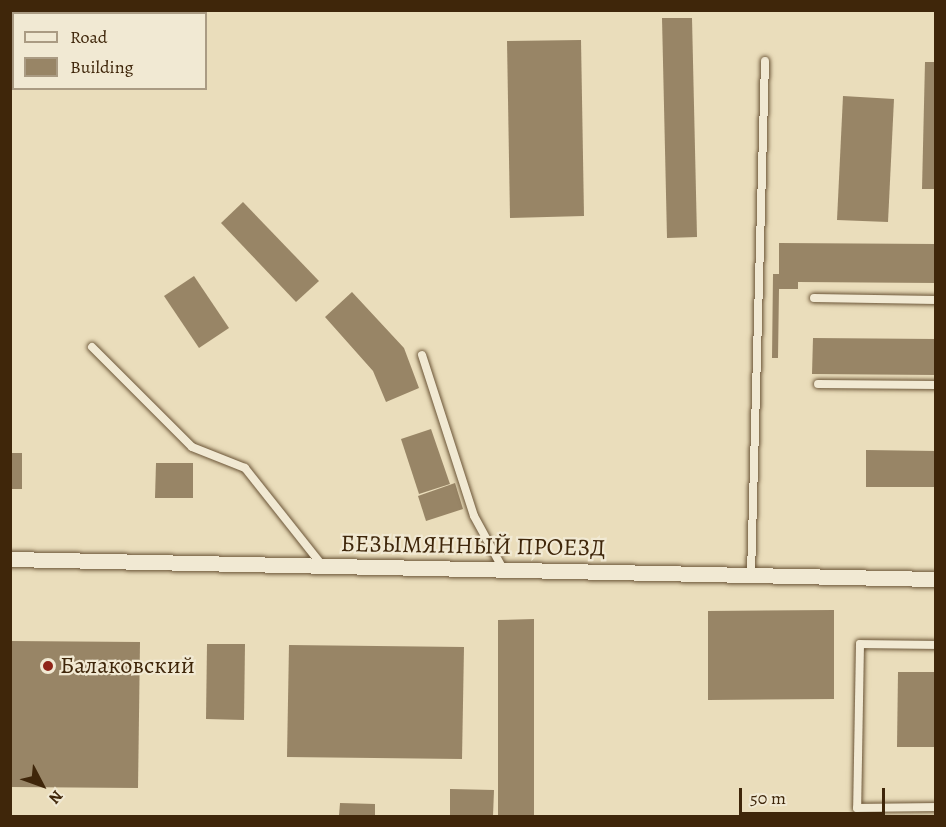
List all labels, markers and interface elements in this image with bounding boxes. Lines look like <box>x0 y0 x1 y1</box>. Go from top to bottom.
legend <box>12 12 207 90</box>
text: Road <box>70 25 107 49</box>
text: Building <box>70 55 134 79</box>
street label: БЕЗЫМЯННЫЙ ПРОЕЗД <box>340 529 606 563</box>
place label: Балаковский <box>60 652 195 680</box>
marker: Балаковский <box>41 659 55 673</box>
north arrow <box>12 755 72 815</box>
scale bar <box>742 776 888 814</box>
text: N <box>43 785 68 808</box>
text: 50 m <box>750 786 786 810</box>

